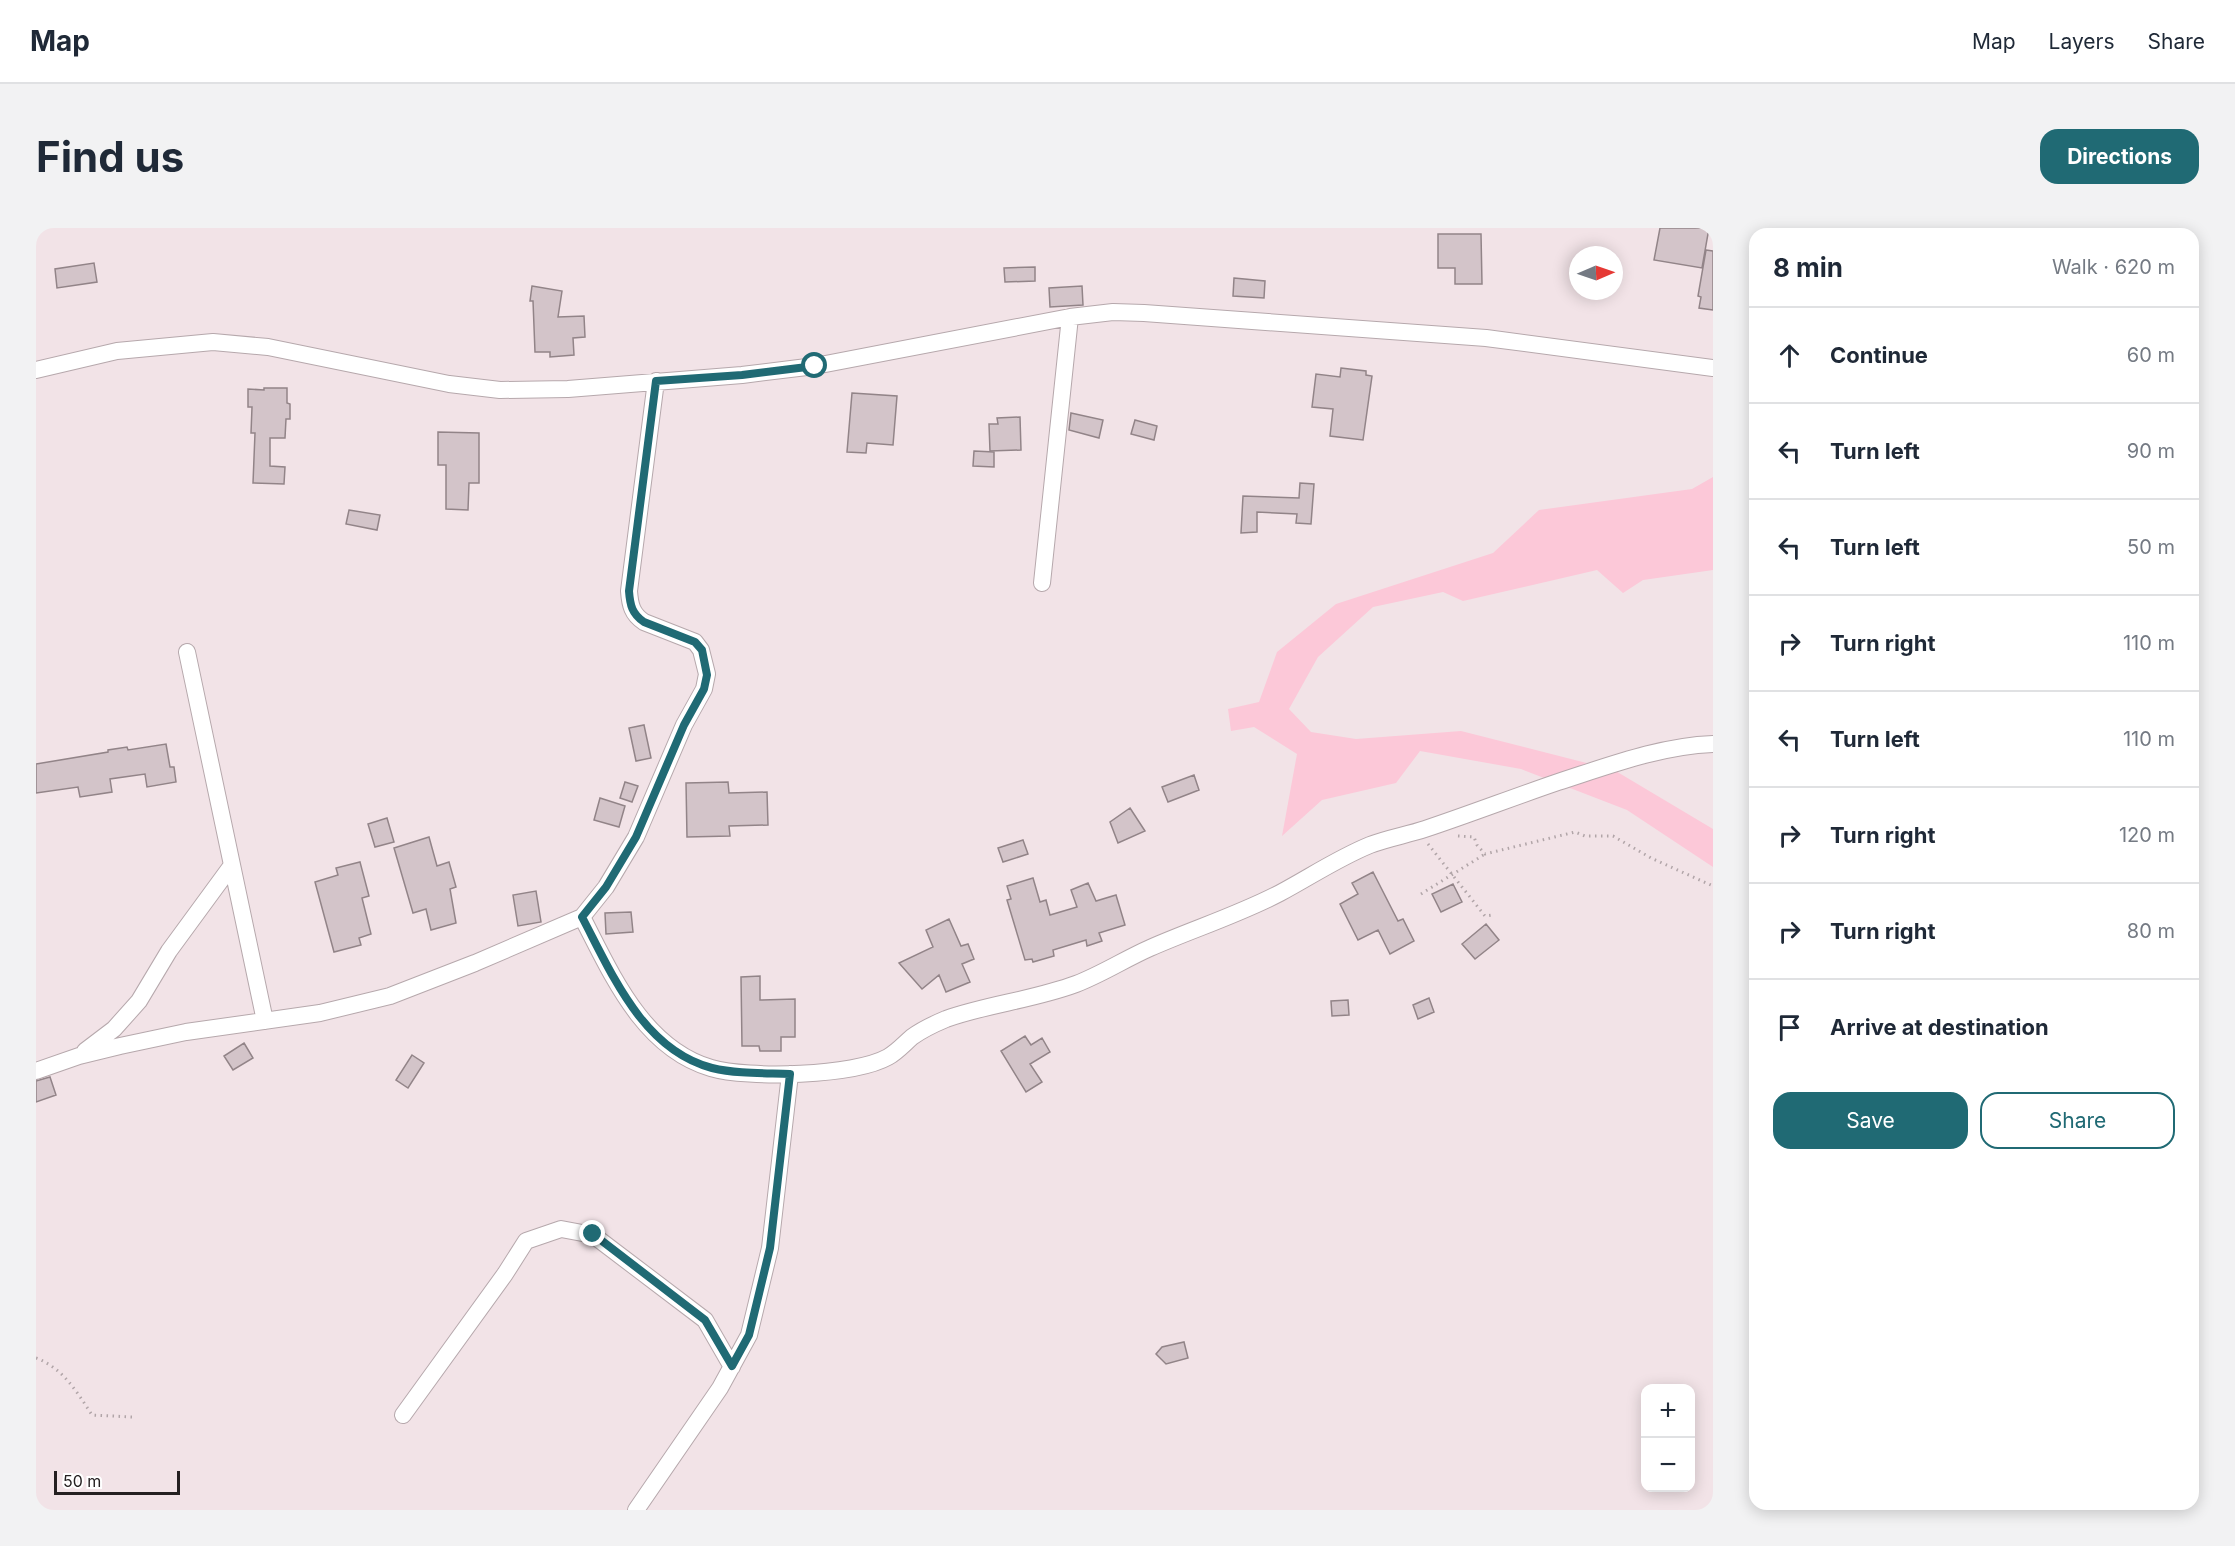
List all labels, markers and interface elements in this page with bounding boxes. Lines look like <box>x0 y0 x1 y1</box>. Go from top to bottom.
text: Map <box>30 24 90 58</box>
text: Map <box>1972 29 2016 54</box>
text: Layers <box>2049 29 2115 54</box>
text: Share <box>2148 29 2205 54</box>
button: Directions <box>2040 129 2199 184</box>
text: Find us <box>36 131 184 182</box>
north arrow <box>1569 246 1623 300</box>
text: 8 min <box>1773 252 1843 283</box>
text: Walk · 620 m <box>2052 255 2175 279</box>
icon: ahead <box>1773 339 1806 372</box>
text: Continue <box>1830 342 1928 368</box>
text: 60 m <box>2127 343 2175 367</box>
route start <box>801 352 827 378</box>
icon: left <box>1773 435 1806 468</box>
text: Turn left <box>1830 438 1920 464</box>
text: 90 m <box>2127 439 2175 463</box>
icon: left <box>1773 531 1806 564</box>
text: Turn left <box>1830 534 1920 560</box>
text: 50 m <box>2127 535 2175 559</box>
icon: right <box>1773 627 1806 660</box>
text: Turn right <box>1830 630 1936 656</box>
text: 110 m <box>2123 631 2175 655</box>
icon: left <box>1773 723 1806 756</box>
text: Turn left <box>1830 726 1920 752</box>
text: 110 m <box>2123 727 2175 751</box>
icon: right <box>1773 819 1806 852</box>
text: Turn right <box>1830 822 1936 848</box>
text: 120 m <box>2119 823 2175 847</box>
icon: right <box>1773 915 1806 948</box>
text: Turn right <box>1830 918 1936 944</box>
text: 80 m <box>2127 919 2175 943</box>
icon: arrive <box>1773 1011 1806 1044</box>
text: Arrive at destination <box>1830 1014 2049 1040</box>
button: Save <box>1773 1092 1968 1149</box>
button: Share <box>1980 1092 2175 1149</box>
route end <box>579 1220 605 1246</box>
map controls <box>1641 1384 1695 1492</box>
button: + <box>1641 1384 1695 1438</box>
button: − <box>1641 1438 1695 1492</box>
scale bar <box>54 1468 180 1496</box>
text: 50 m <box>63 1471 101 1491</box>

